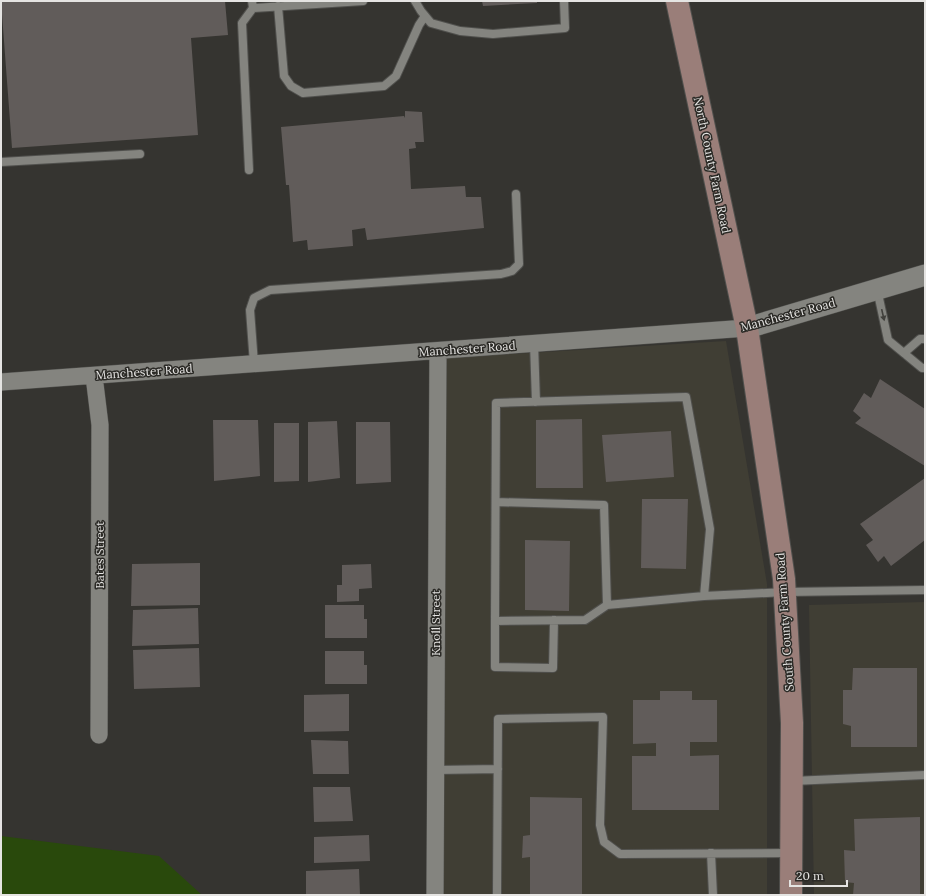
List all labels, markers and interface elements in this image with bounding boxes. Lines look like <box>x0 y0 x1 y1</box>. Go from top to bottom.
street label: North County Farm Road <box>691 95 734 235</box>
street label: Manchester Road <box>739 295 837 334</box>
one-way arrow <box>880 309 886 321</box>
street label: Manchester Road <box>418 338 516 359</box>
street label: Manchester Road <box>95 361 193 382</box>
street label: Bates Street <box>92 521 107 589</box>
street label: South County Farm Road <box>772 552 797 692</box>
street label: Knoll Street <box>428 590 443 656</box>
scale bar <box>790 862 847 888</box>
text: 20 m <box>796 868 824 883</box>

